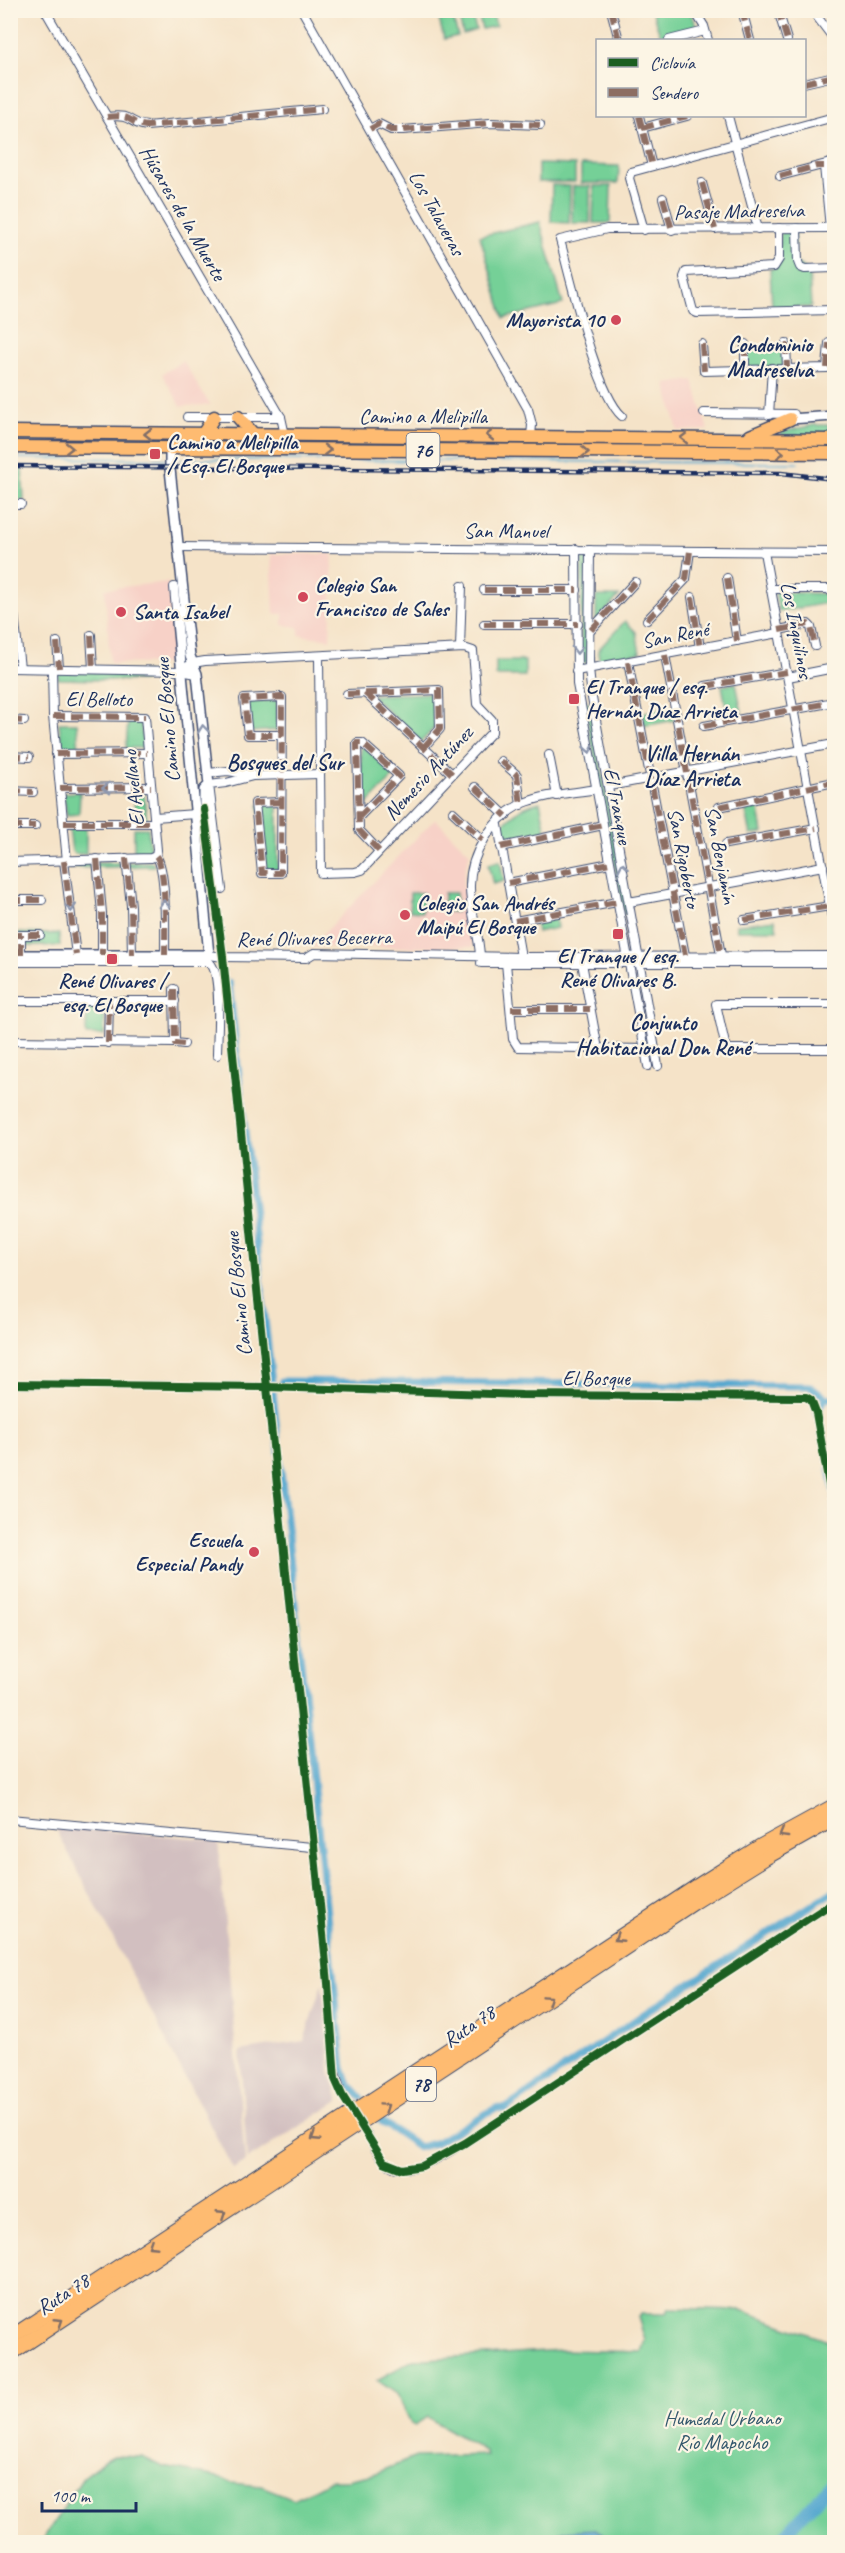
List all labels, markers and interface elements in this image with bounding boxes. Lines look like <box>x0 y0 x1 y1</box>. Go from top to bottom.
legend <box>596 39 806 117</box>
text: Ciclovía <box>650 52 696 74</box>
text: Sendero <box>650 82 700 104</box>
street label: Húsares de la Muerte <box>134 141 233 287</box>
street label: Los Talaveras <box>403 166 472 262</box>
street label: Pasaje Madreselva <box>674 197 806 225</box>
place label: Mayorista 10 <box>506 307 607 333</box>
marker: Mayorista 10 <box>609 313 623 327</box>
district label: Condominio Madreselva <box>727 331 815 384</box>
street label: Camino a Melipilla <box>359 403 488 429</box>
one-way arrow <box>144 428 153 440</box>
place label: Camino a Melipilla / Esq. El Bosque <box>167 429 299 479</box>
one-way arrow <box>486 429 495 442</box>
one-way arrow <box>679 432 688 444</box>
road number: 76 <box>406 433 440 467</box>
one-way arrow <box>64 442 73 454</box>
one-way arrow <box>322 444 331 456</box>
one-way arrow <box>580 446 589 458</box>
marker: Camino a Melipilla / Esq. El Bosque <box>148 447 162 461</box>
one-way arrow <box>775 447 784 459</box>
street label: San Manuel <box>464 518 552 544</box>
place label: Colegio San Francisco de Sales <box>315 572 451 622</box>
street label: Los Inquilinos <box>775 580 819 682</box>
marker: Colegio San Francisco de Sales <box>296 590 310 604</box>
place label: Santa Isabel <box>133 599 232 625</box>
marker: Santa Isabel <box>114 605 128 619</box>
street label: San René <box>640 615 714 654</box>
one-way arrow <box>571 645 583 654</box>
street label: Camino El Bosque <box>149 656 185 783</box>
place label: El Tranque / esq. Hernán Díaz Arrieta <box>586 674 738 724</box>
street label: El Belloto <box>66 686 134 712</box>
marker: El Tranque / esq. Hernán Díaz Arrieta <box>567 692 581 706</box>
street label: Nemesio Antúnez <box>378 719 480 826</box>
one-way arrow <box>197 725 210 734</box>
district label: Villa Hernán Díaz Arrieta <box>645 740 742 793</box>
one-way arrow <box>582 744 595 754</box>
street label: El Avellano <box>116 747 150 827</box>
district label: Bosques del Sur <box>227 749 345 777</box>
street label: El Tranque <box>598 766 638 847</box>
one-way arrow <box>101 782 110 794</box>
street label: San Benjamín <box>699 804 743 906</box>
street label: San Rigoberto <box>662 806 707 913</box>
one-way arrow <box>618 862 630 872</box>
place label: Colegio San Andrés Maipú El Bosque <box>417 890 557 940</box>
one-way arrow <box>158 900 171 909</box>
one-way arrow <box>64 903 77 912</box>
marker: Colegio San Andrés Maipú El Bosque <box>398 908 412 922</box>
street label: René Olivares Becerra <box>236 924 394 952</box>
marker: El Tranque / esq. René Olivares B. <box>611 927 625 941</box>
place label: El Tranque / esq. René Olivares B. <box>557 943 680 993</box>
marker: René Olivares / esq. El Bosque <box>105 952 119 966</box>
place label: René Olivares / esq. El Bosque <box>58 968 170 1018</box>
district label: Conjunto Habitacional Don René <box>576 1009 754 1062</box>
street label: Camino El Bosque <box>218 1230 257 1357</box>
street label: El Bosque <box>562 1365 631 1391</box>
place label: Escuela Especial Pandy <box>135 1527 244 1577</box>
marker: Escuela Especial Pandy <box>247 1545 261 1559</box>
one-way arrow <box>779 1827 789 1838</box>
one-way arrow <box>614 1931 625 1942</box>
one-way arrow <box>541 1996 552 2007</box>
street label: Ruta 78 <box>438 1998 502 2053</box>
road number: 78 <box>406 2067 436 2101</box>
one-way arrow <box>378 2103 389 2114</box>
one-way arrow <box>311 2130 321 2142</box>
one-way arrow <box>216 2210 226 2222</box>
one-way arrow <box>148 2238 159 2249</box>
street label: Ruta 78 <box>32 2266 96 2321</box>
one-way arrow <box>53 2318 64 2329</box>
park label: Humedal Urbano Río Mapocho <box>664 2405 783 2455</box>
scale bar <box>42 2475 136 2513</box>
text: 100 m <box>51 2485 92 2507</box>

